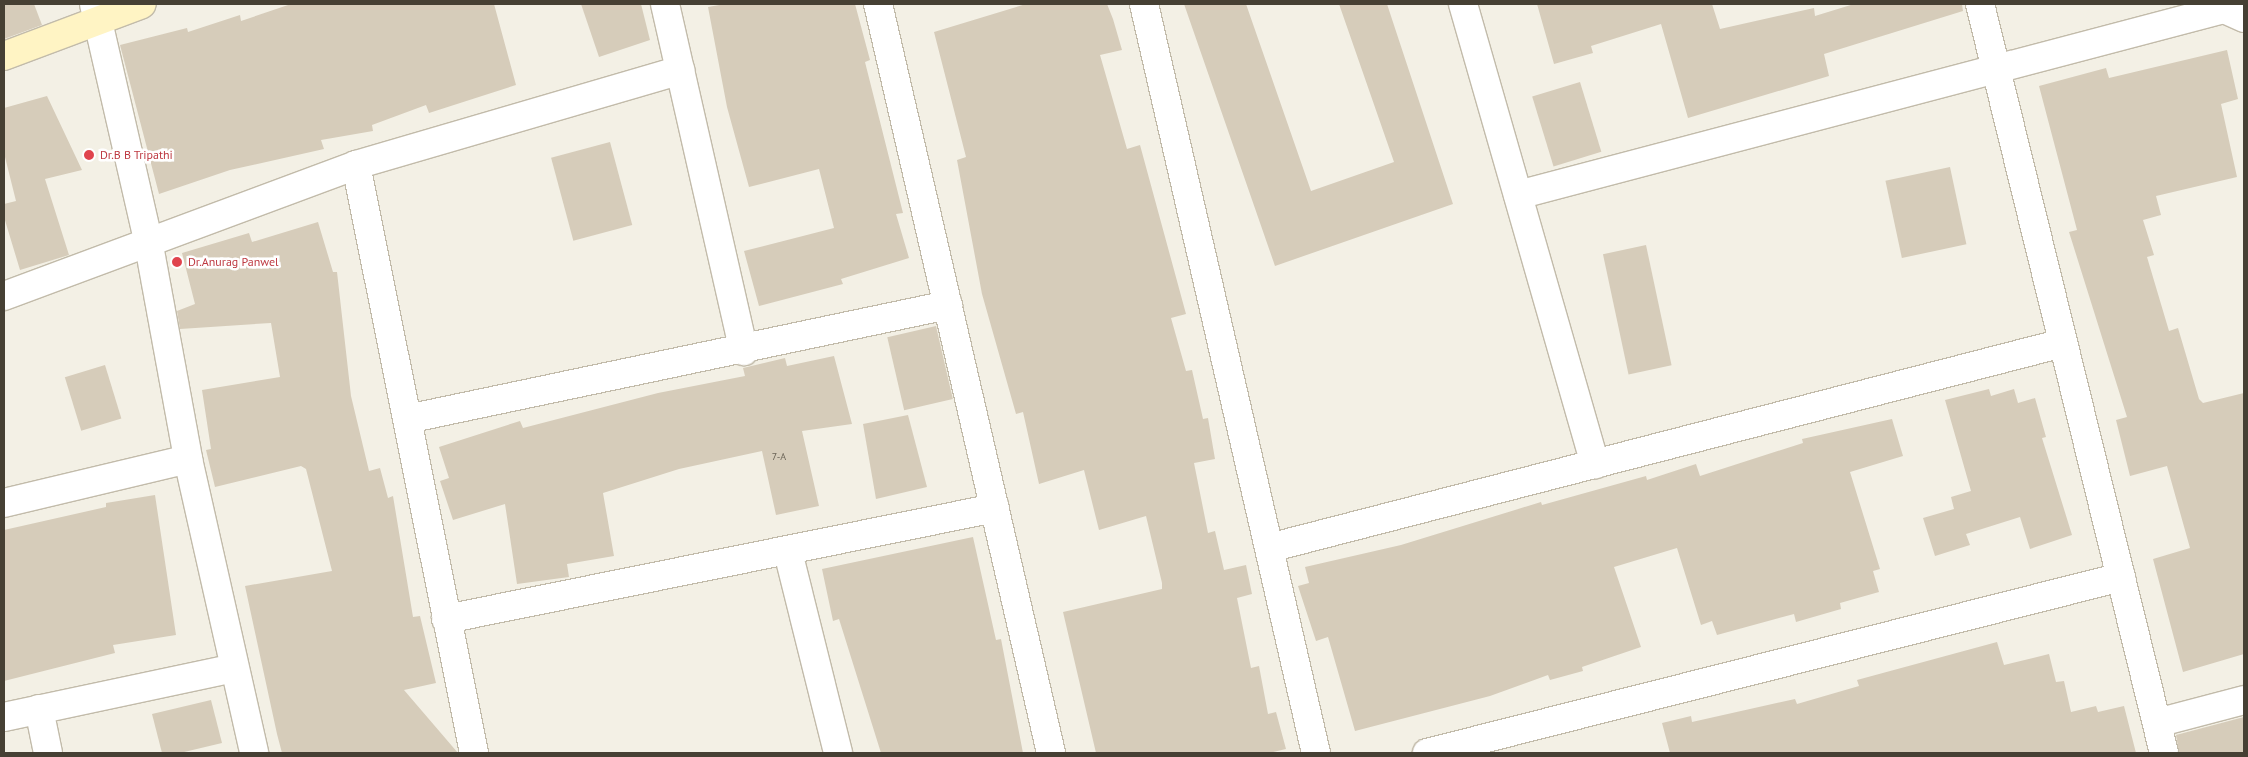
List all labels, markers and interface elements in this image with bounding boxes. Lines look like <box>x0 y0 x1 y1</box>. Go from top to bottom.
marker: Dr.B B Tripathi <box>82 148 96 162</box>
place label: Dr.B B Tripathi <box>100 148 173 162</box>
marker: Dr.Anurag Panwel <box>170 255 184 269</box>
place label: Dr.Anurag Panwel <box>188 255 279 269</box>
house number: 7-A <box>772 451 786 463</box>

